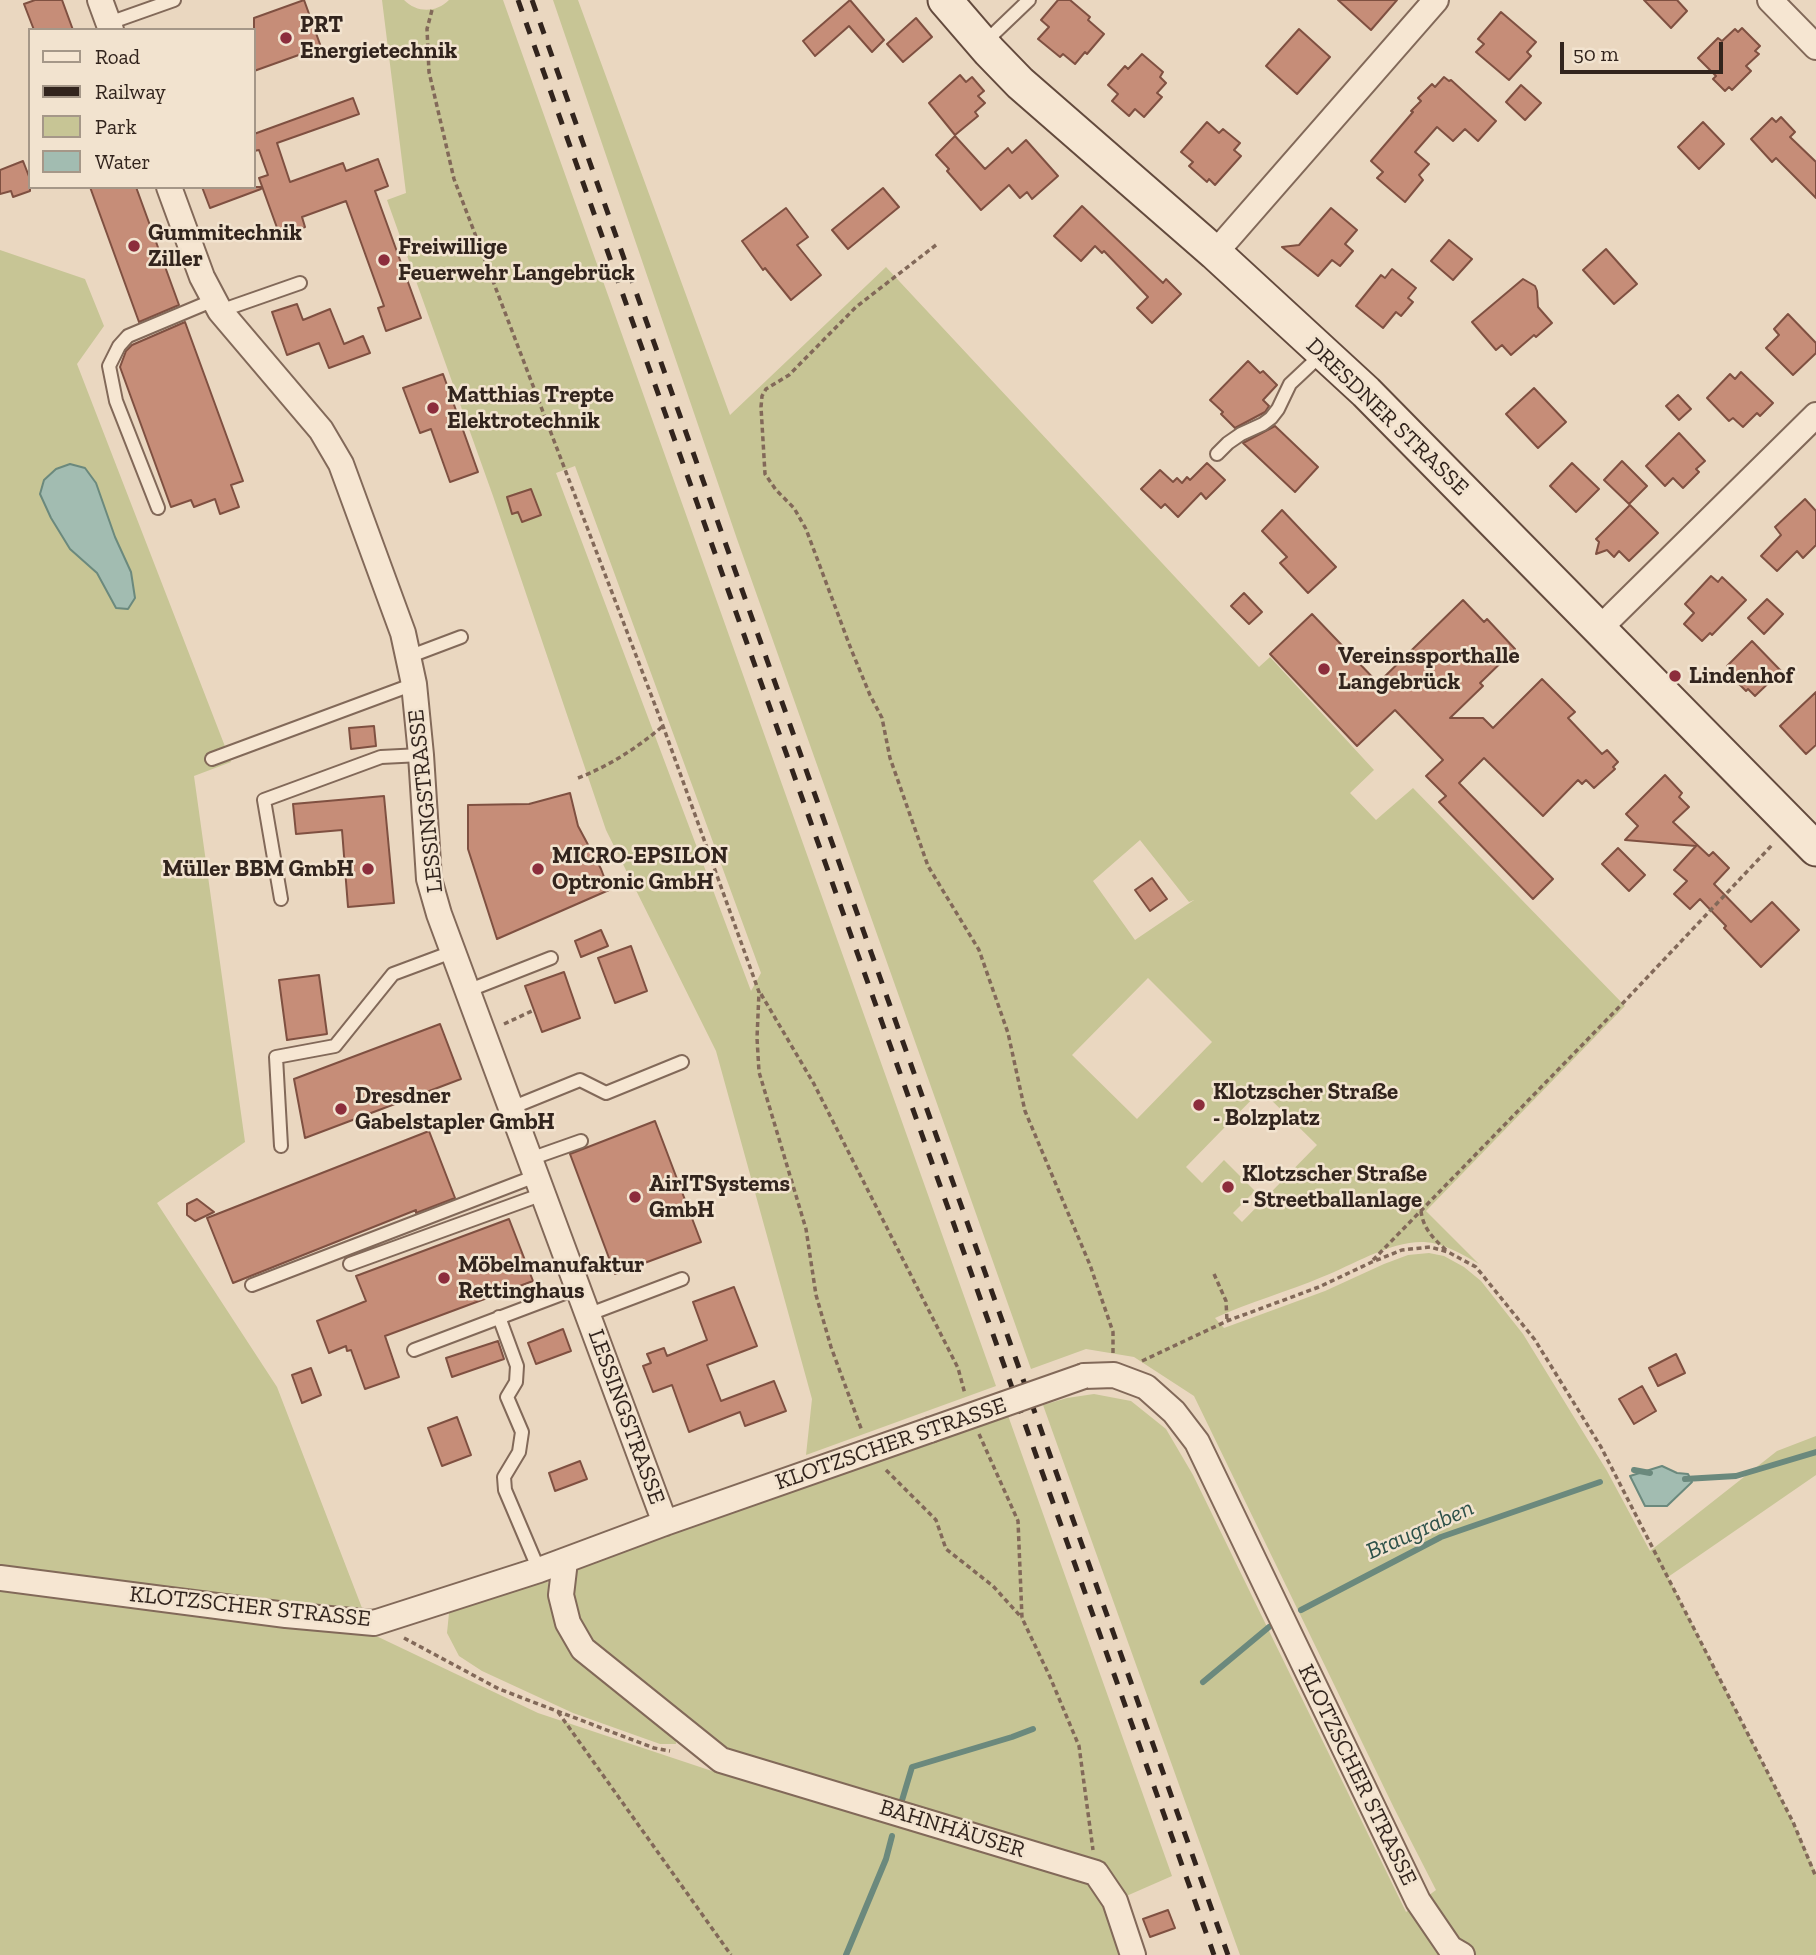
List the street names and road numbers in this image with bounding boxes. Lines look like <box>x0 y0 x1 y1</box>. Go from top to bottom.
street label: DRESDNER STRASSE <box>1300 332 1474 502</box>
street label: LESSINGSTRASSE <box>403 708 449 894</box>
street label: LESSINGSTRASSE <box>582 1326 670 1508</box>
street label: KLOTZSCHER STRASSE <box>772 1391 1010 1497</box>
street label: KLOTZSCHER STRASSE <box>128 1581 372 1633</box>
street label: KLOTZSCHER STRASSE <box>1291 1660 1423 1890</box>
street label: BAHNHÄUSER <box>876 1794 1028 1864</box>

